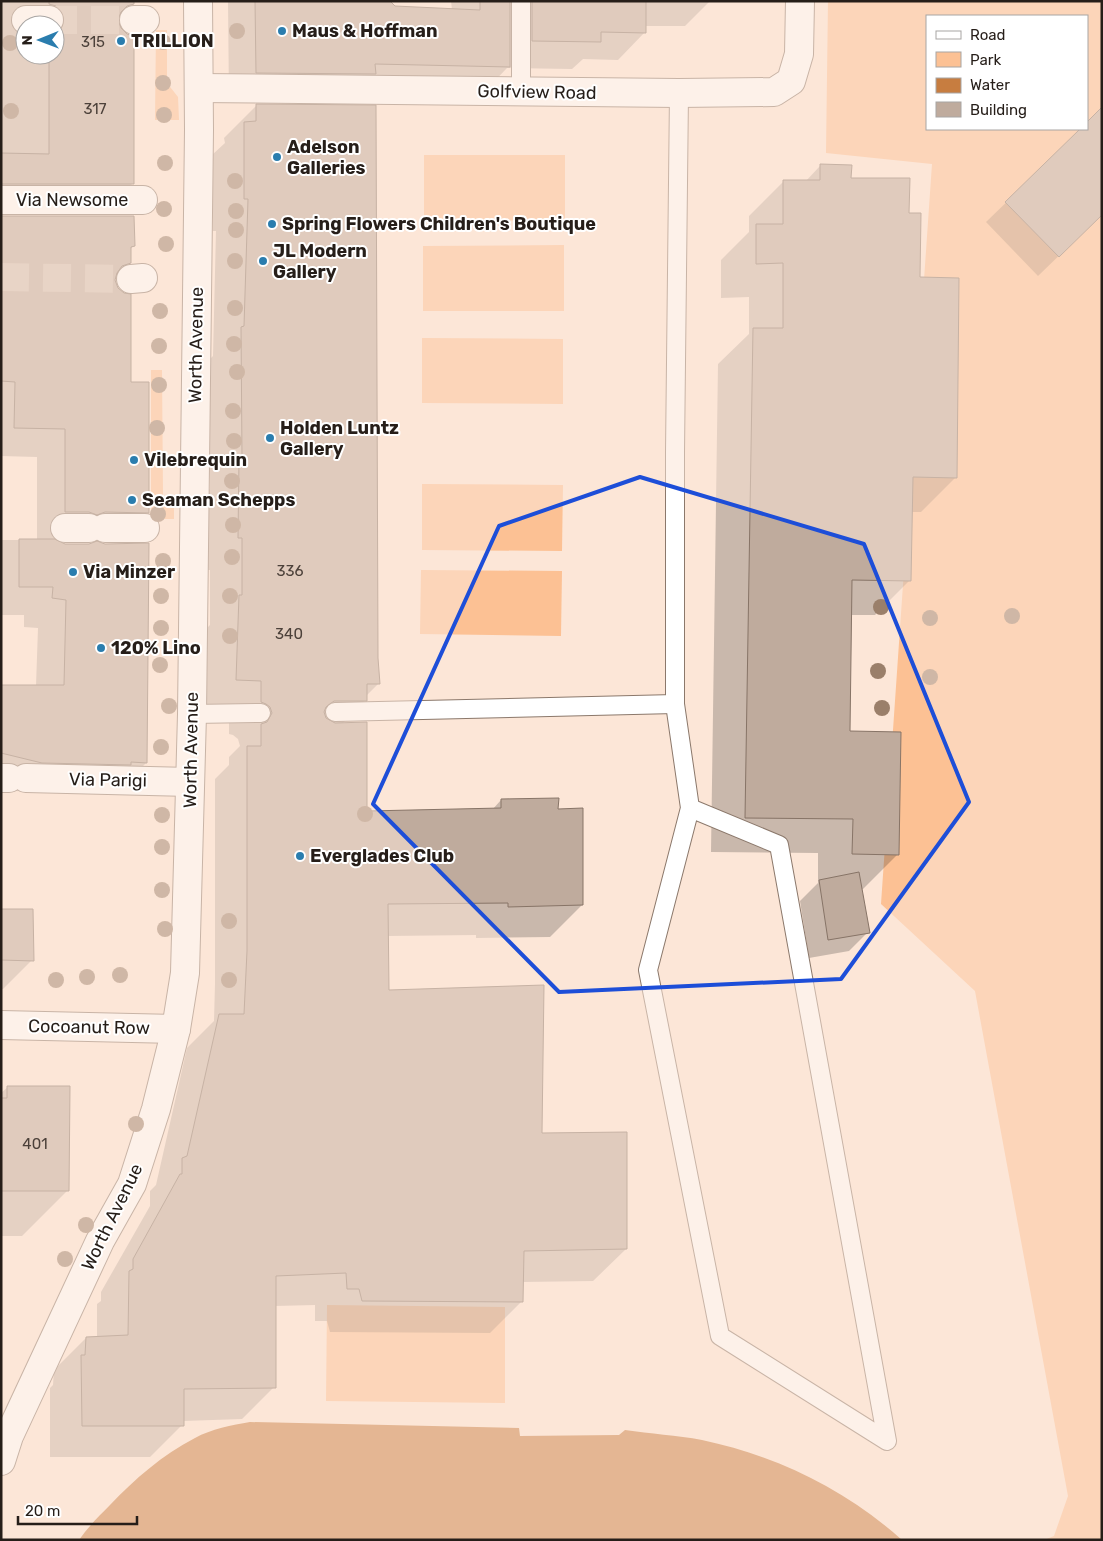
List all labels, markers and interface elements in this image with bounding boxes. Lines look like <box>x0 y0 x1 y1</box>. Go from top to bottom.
north arrow <box>15 15 65 65</box>
legend <box>926 15 1088 130</box>
place label: Maus & Hoffman <box>292 20 438 42</box>
marker: Maus & Hoffman <box>276 25 288 37</box>
text: Road <box>970 26 1006 44</box>
place label: TRILLION <box>131 30 214 52</box>
house number: 315 <box>81 33 105 51</box>
text: N <box>19 35 36 45</box>
marker: TRILLION <box>115 35 127 47</box>
text: Park <box>970 51 1001 69</box>
text: Water <box>970 76 1010 94</box>
street label: Golfview Road <box>477 80 597 104</box>
house number: 317 <box>84 100 107 118</box>
text: Building <box>970 101 1027 119</box>
place label: Adelson Galleries <box>287 136 366 179</box>
marker: Adelson Galleries <box>271 151 283 163</box>
street label: Via Newsome <box>16 189 128 211</box>
place label: Spring Flowers Children's Boutique <box>282 213 596 235</box>
marker: Spring Flowers Children's Boutique <box>266 218 278 230</box>
place label: JL Modern Gallery <box>273 240 367 283</box>
marker: JL Modern Gallery <box>257 255 269 267</box>
street label: Worth Avenue <box>184 287 208 403</box>
place label: Holden Luntz Gallery <box>280 417 399 460</box>
marker: Holden Luntz Gallery <box>264 432 276 444</box>
place label: Vilebrequin <box>144 449 247 471</box>
marker: Vilebrequin <box>128 454 140 466</box>
place label: Seaman Schepps <box>142 489 295 511</box>
marker: Seaman Schepps <box>126 494 138 506</box>
place label: Via Minzer <box>83 561 175 583</box>
house number: 336 <box>276 562 304 580</box>
marker: Via Minzer <box>67 566 79 578</box>
house number: 340 <box>275 625 303 643</box>
place label: 120% Lino <box>111 637 201 659</box>
marker: 120% Lino <box>95 642 107 654</box>
street label: Worth Avenue <box>179 692 203 808</box>
street label: Via Parigi <box>69 768 147 792</box>
place label: Everglades Club <box>310 845 454 867</box>
marker: Everglades Club <box>294 850 306 862</box>
street label: Cocoanut Row <box>28 1015 150 1039</box>
house number: 401 <box>22 1135 48 1153</box>
street label: Worth Avenue <box>77 1160 147 1274</box>
scale bar <box>18 1494 136 1526</box>
text: 20 m <box>25 1502 60 1520</box>

